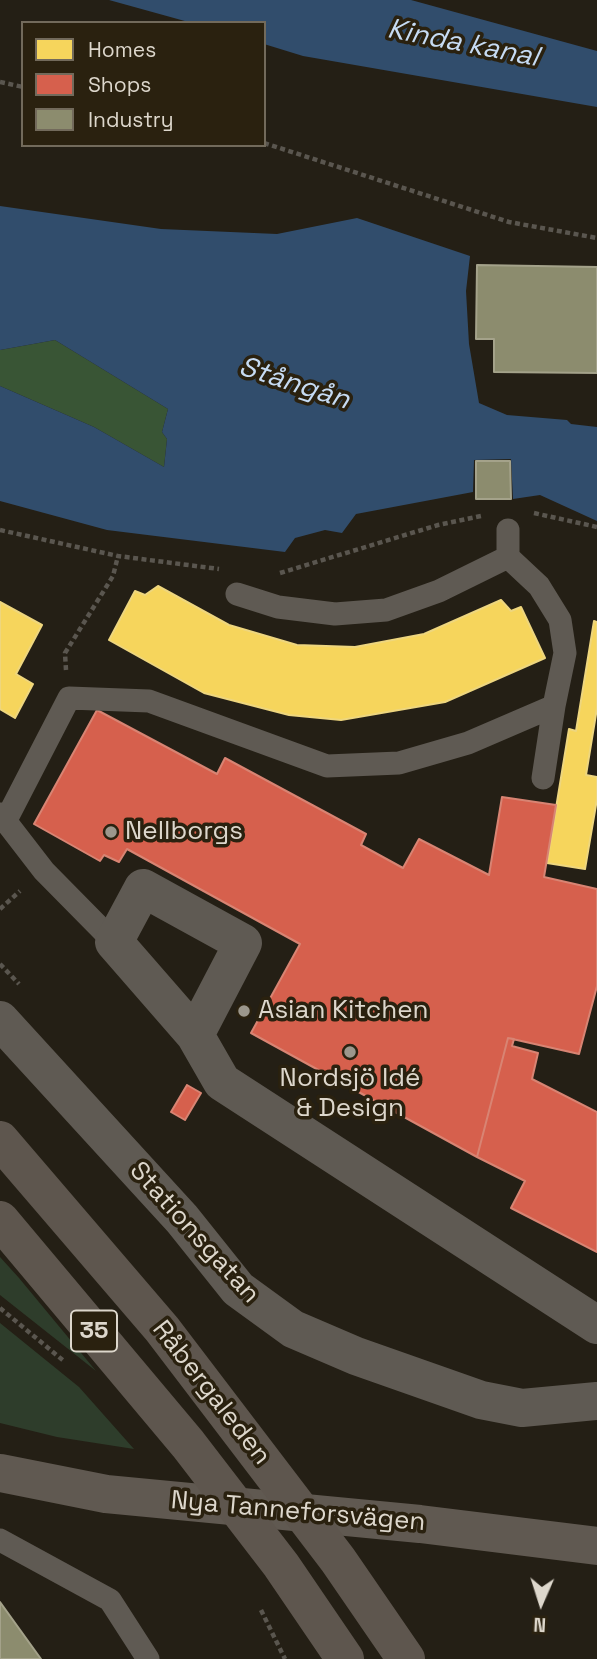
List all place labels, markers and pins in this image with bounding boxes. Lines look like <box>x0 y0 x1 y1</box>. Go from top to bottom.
place label: Nellborgs <box>125 816 243 848</box>
marker: Nellborgs <box>103 824 119 840</box>
place label: Asian Kitchen <box>258 995 429 1027</box>
marker: Asian Kitchen <box>236 1003 252 1019</box>
marker: Nordsjö Idé & Design <box>342 1044 358 1060</box>
place label: Nordsjö Idé & Design <box>280 1063 420 1124</box>

